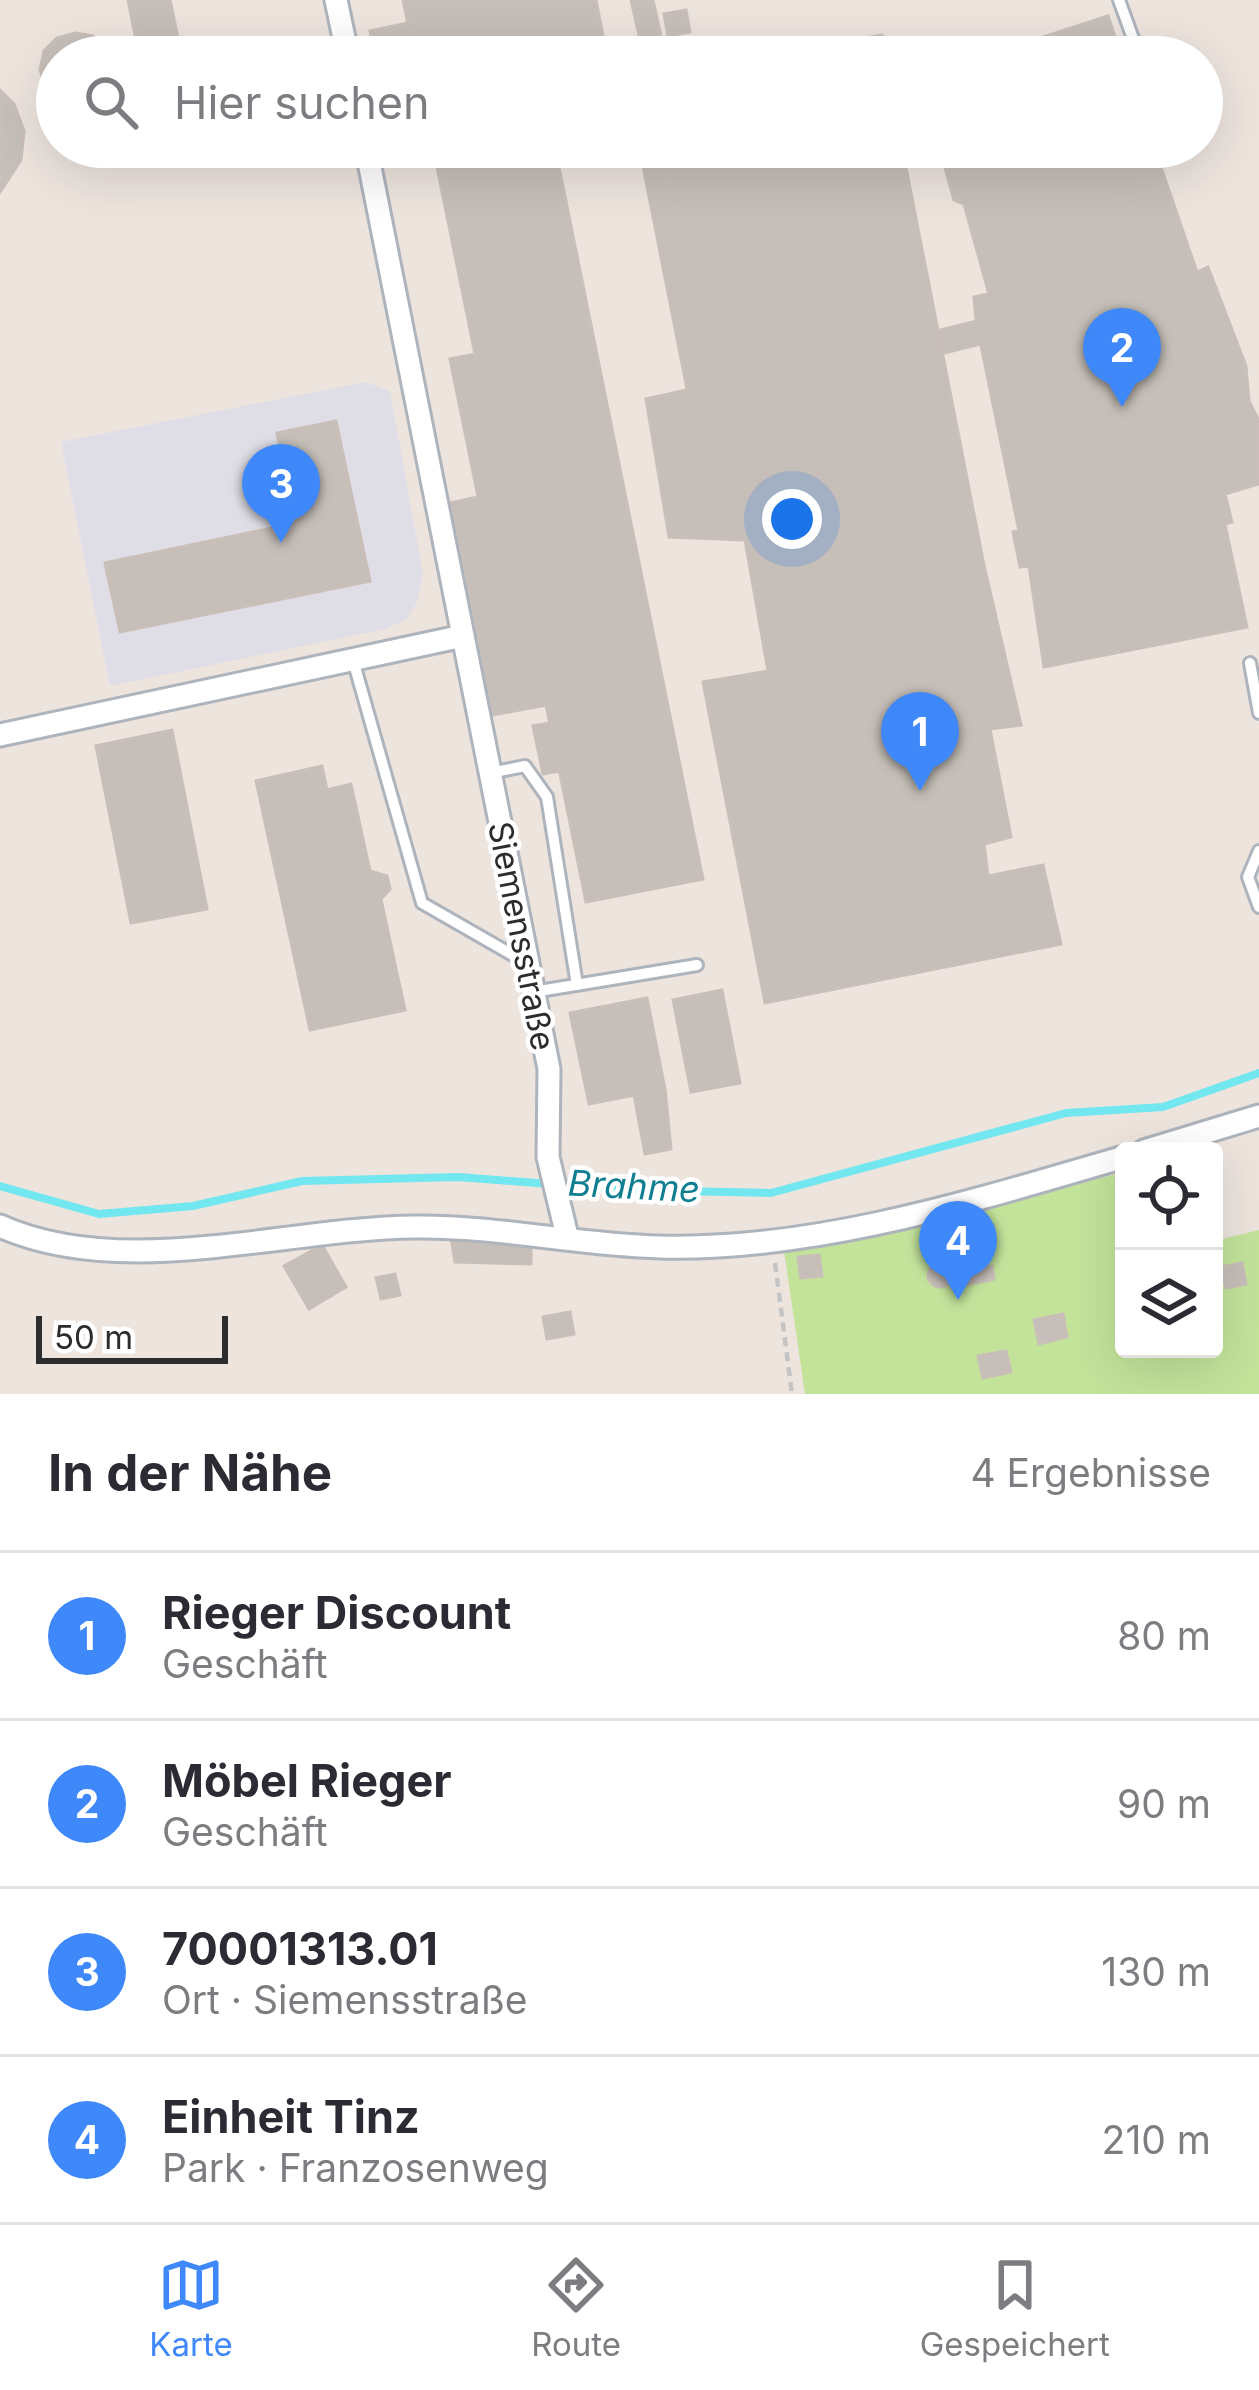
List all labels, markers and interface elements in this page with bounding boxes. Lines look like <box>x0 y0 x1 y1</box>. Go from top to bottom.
search box <box>36 36 1223 168</box>
icon: search <box>78 69 144 135</box>
text: Hier suchen <box>174 75 430 130</box>
pin: 2 <box>1083 308 1161 407</box>
pin: 3 <box>242 444 320 543</box>
your location <box>762 489 822 549</box>
pin: 1 <box>881 692 959 791</box>
street label: Siemensstraße <box>480 818 564 1054</box>
map controls <box>1115 1142 1223 1358</box>
button: locate <box>1115 1142 1223 1250</box>
water label: Brahme <box>567 1161 701 1211</box>
pin: 4 <box>919 1201 997 1300</box>
button: layers <box>1115 1250 1223 1358</box>
scale bar <box>36 1310 228 1363</box>
text: 50 m <box>54 1317 133 1357</box>
text: In der Nähe <box>48 1442 332 1503</box>
text: 4 Ergebnisse <box>970 1449 1211 1496</box>
text: Rieger Discount <box>162 1585 511 1640</box>
text: 1 <box>79 1612 95 1659</box>
text: 80 m <box>1117 1612 1211 1659</box>
text: Geschäft <box>162 1640 328 1687</box>
text: Möbel Rieger <box>162 1753 452 1808</box>
text: 2 <box>75 1780 99 1827</box>
text: 90 m <box>1117 1780 1211 1827</box>
text: Geschäft <box>162 1808 328 1855</box>
text: 70001313.01 <box>162 1921 438 1976</box>
text: 3 <box>74 1948 100 1995</box>
text: 130 m <box>1101 1948 1211 1995</box>
text: Ort · Siemensstraße <box>162 1976 527 2023</box>
text: Einheit Tinz <box>162 2089 420 2144</box>
text: 4 <box>74 2116 100 2163</box>
text: 210 m <box>1102 2116 1211 2163</box>
text: Park · Franzosenweg <box>162 2144 549 2191</box>
tab: Karte <box>149 2252 233 2364</box>
tab: Route <box>531 2252 621 2364</box>
tab: Gespeichert <box>920 2252 1110 2364</box>

